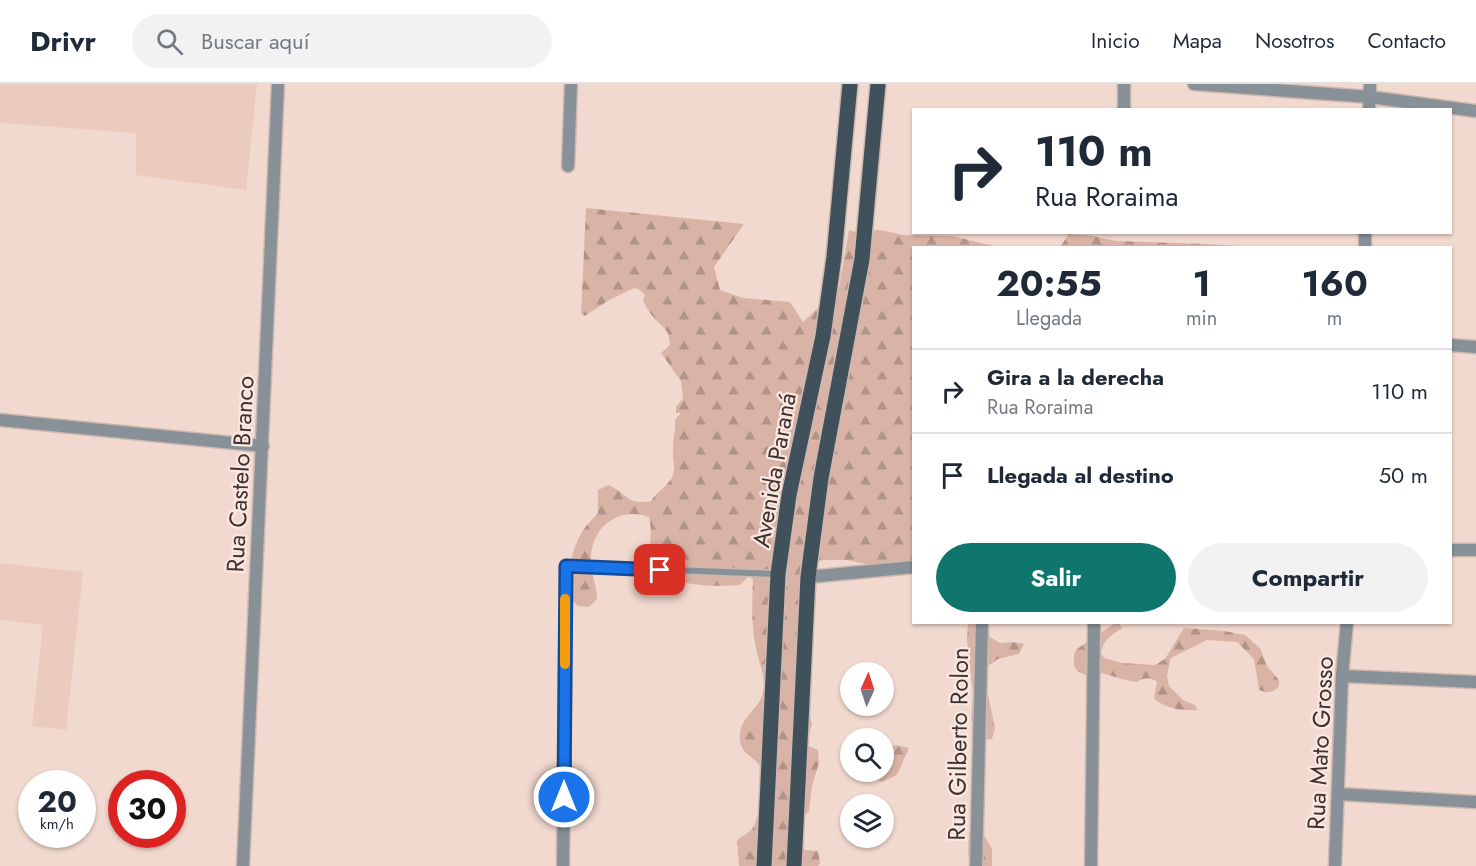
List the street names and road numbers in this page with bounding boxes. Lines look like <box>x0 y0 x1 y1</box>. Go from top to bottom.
street label: Rua Castelo Branco <box>217 375 263 573</box>
street label: Avenida Paraná <box>743 390 805 550</box>
street label: Rua Gilberto Rolon <box>939 647 977 841</box>
street label: Rua Mato Grosso <box>1298 655 1342 831</box>

